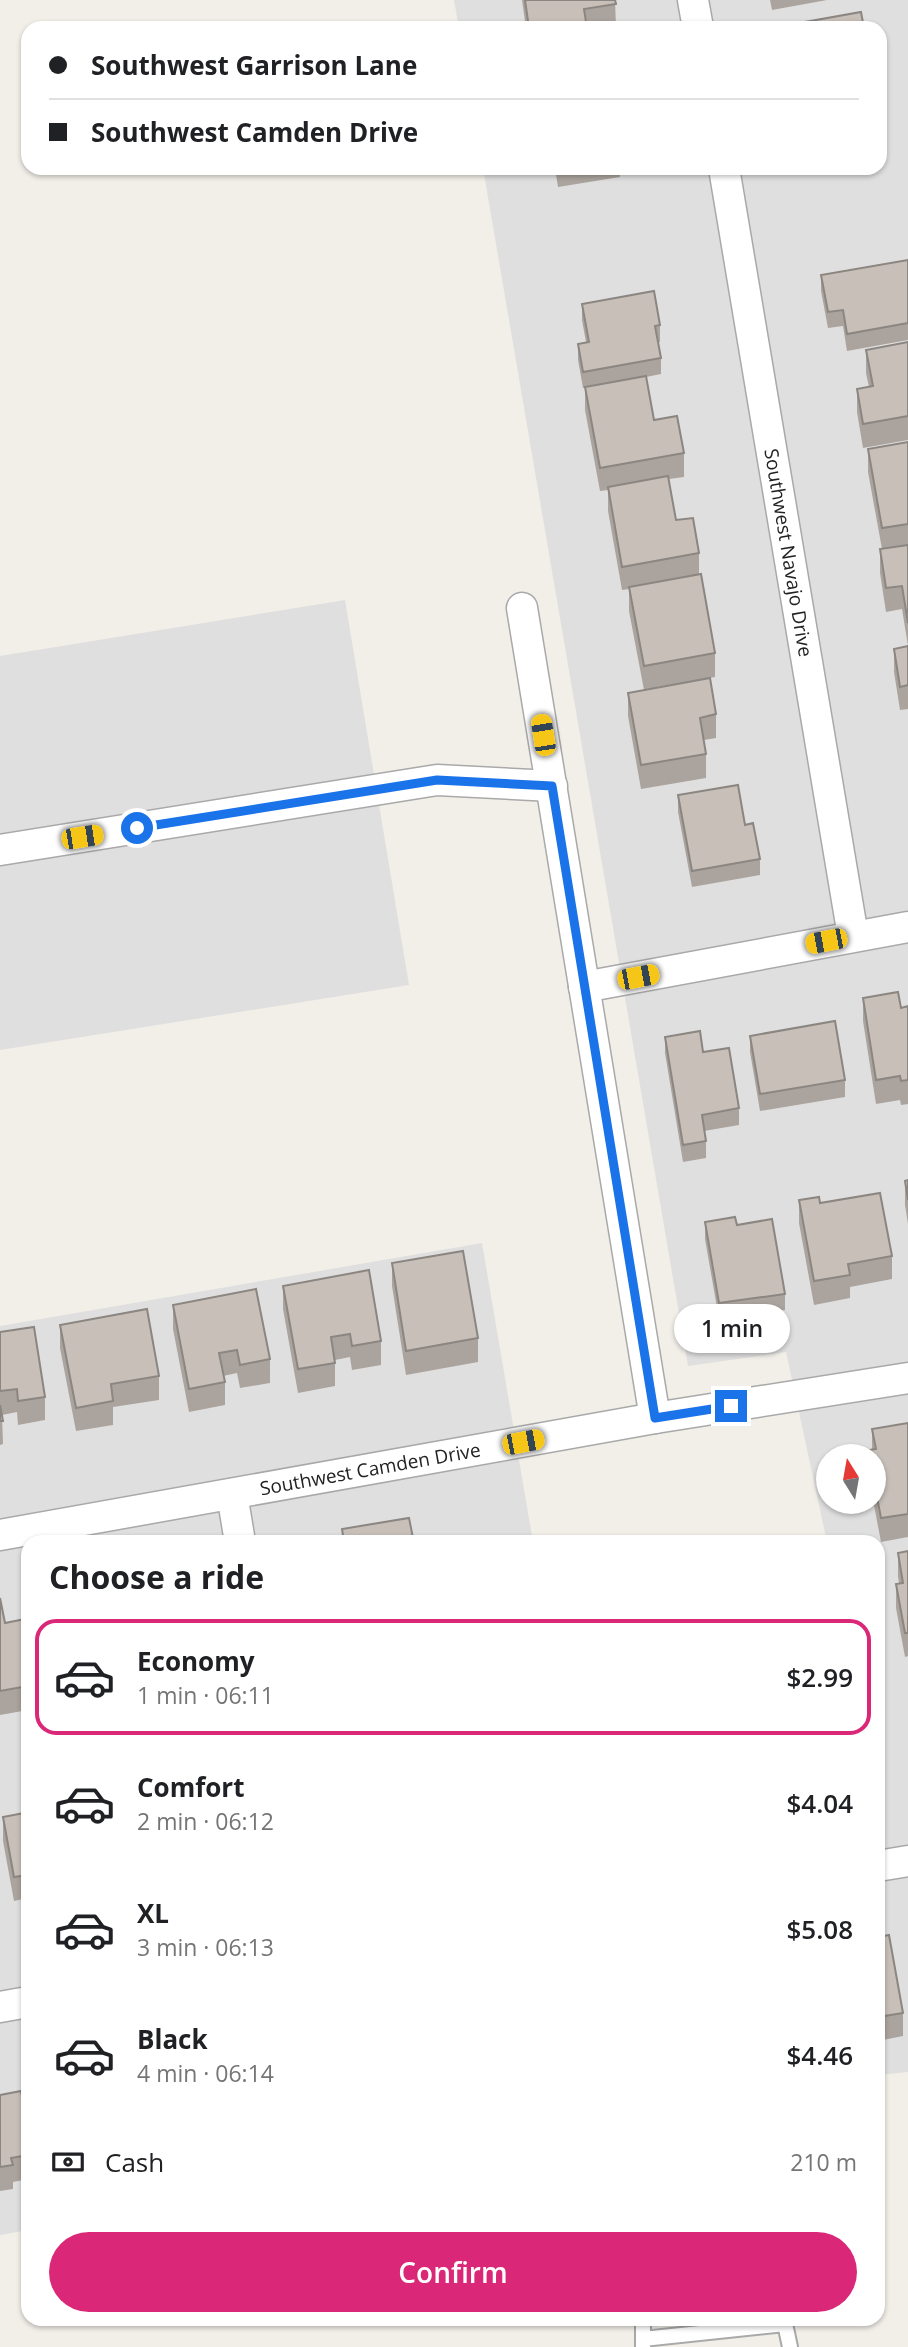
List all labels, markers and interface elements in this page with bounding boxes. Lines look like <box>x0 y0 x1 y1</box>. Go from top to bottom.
text: Southwest Garrison Lane <box>91 47 417 83</box>
text: Southwest Camden Drive <box>91 114 418 150</box>
street label: Southwest Navajo Drive <box>758 447 819 659</box>
car <box>530 713 557 757</box>
route start <box>121 812 153 844</box>
car <box>60 823 105 851</box>
car <box>804 927 849 955</box>
car <box>616 963 661 991</box>
callout: 1 min <box>673 1304 789 1354</box>
text: 1 min <box>701 1312 763 1344</box>
route end <box>715 1390 747 1422</box>
car <box>501 1428 546 1456</box>
street label: Southwest Camden Drive <box>258 1436 483 1501</box>
north arrow <box>816 1444 886 1514</box>
map controls <box>816 1444 886 1514</box>
text: Choose a ride <box>49 1555 264 1598</box>
text: Economy <box>137 1643 255 1679</box>
icon: car <box>53 1646 116 1709</box>
text: $2.99 <box>786 1659 853 1695</box>
text: 1 min · 06:11 <box>137 1679 274 1711</box>
text: Comfort <box>137 1769 244 1805</box>
icon: car <box>53 1772 116 1835</box>
text: $4.04 <box>786 1785 853 1821</box>
text: 2 min · 06:12 <box>137 1805 274 1837</box>
text: XL <box>137 1895 169 1931</box>
icon: car <box>53 1898 116 1961</box>
text: $5.08 <box>786 1911 853 1947</box>
text: 3 min · 06:13 <box>137 1931 274 1963</box>
text: Black <box>137 2021 208 2057</box>
icon: car <box>53 2024 116 2087</box>
text: $4.46 <box>786 2037 853 2073</box>
text: 4 min · 06:14 <box>137 2057 274 2089</box>
icon: cash <box>49 2143 87 2181</box>
text: Cash <box>105 2144 164 2180</box>
text: 210 m <box>790 2146 857 2178</box>
button: Confirm <box>49 2232 857 2312</box>

